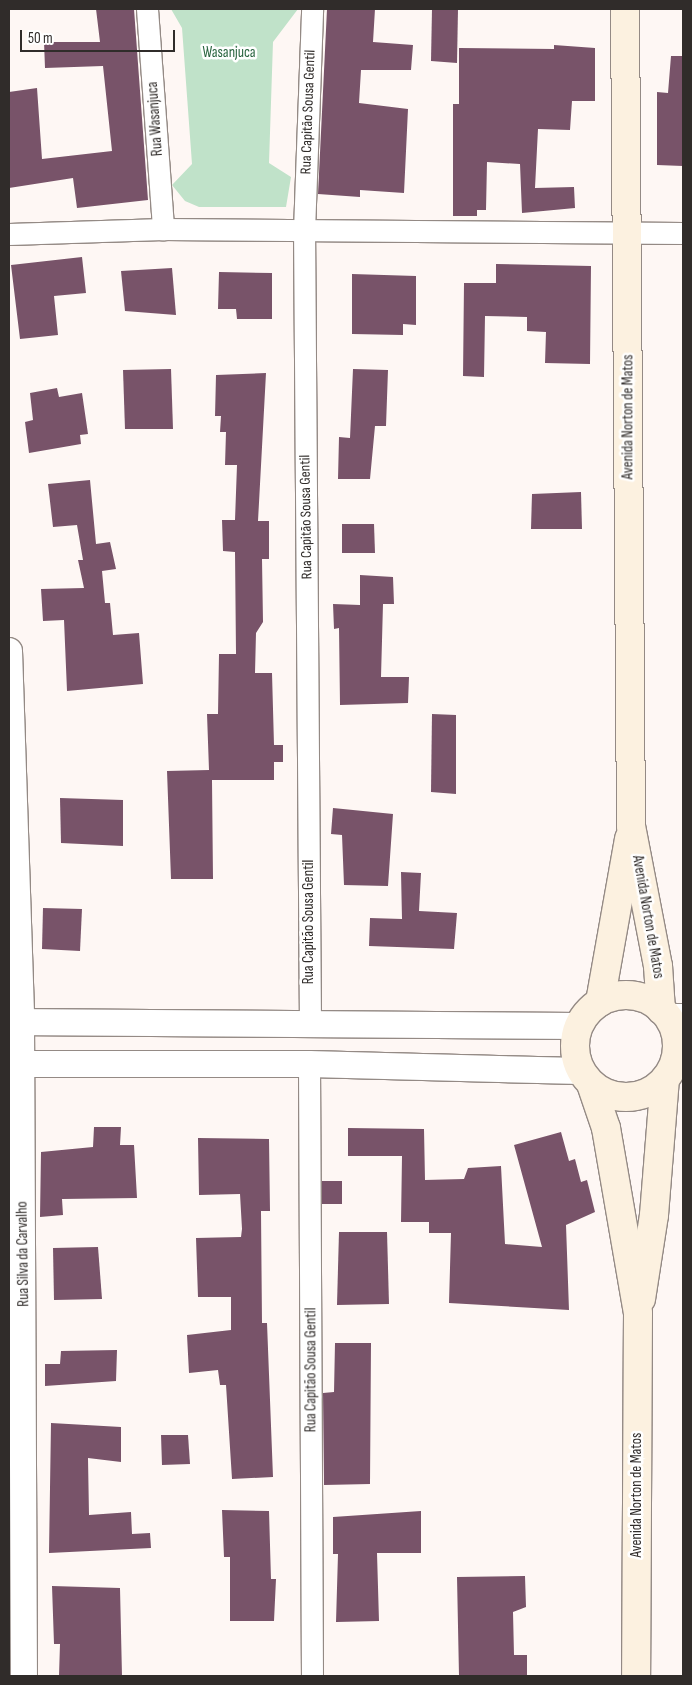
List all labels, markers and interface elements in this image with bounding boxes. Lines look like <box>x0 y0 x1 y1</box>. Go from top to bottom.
scale bar <box>22 20 178 52</box>
text: 50 m <box>28 29 53 48</box>
park label: Wasanjuca <box>202 44 256 62</box>
street label: Rua Capitão Sousa Gentil <box>297 49 319 175</box>
street label: Rua Wasanjuca <box>143 81 167 157</box>
street label: Avenida Norton de Matos <box>619 355 637 479</box>
street label: Rua Capitão Sousa Gentil <box>296 455 316 579</box>
street label: Avenida Norton de Matos <box>628 854 668 980</box>
street label: Rua Capitão Sousa Gentil <box>300 860 318 984</box>
street label: Rua Silva da Carvalho <box>13 1201 33 1307</box>
street label: Rua Capitão Sousa Gentil <box>302 1308 320 1432</box>
street label: Avenida Norton de Matos <box>628 1433 646 1557</box>

